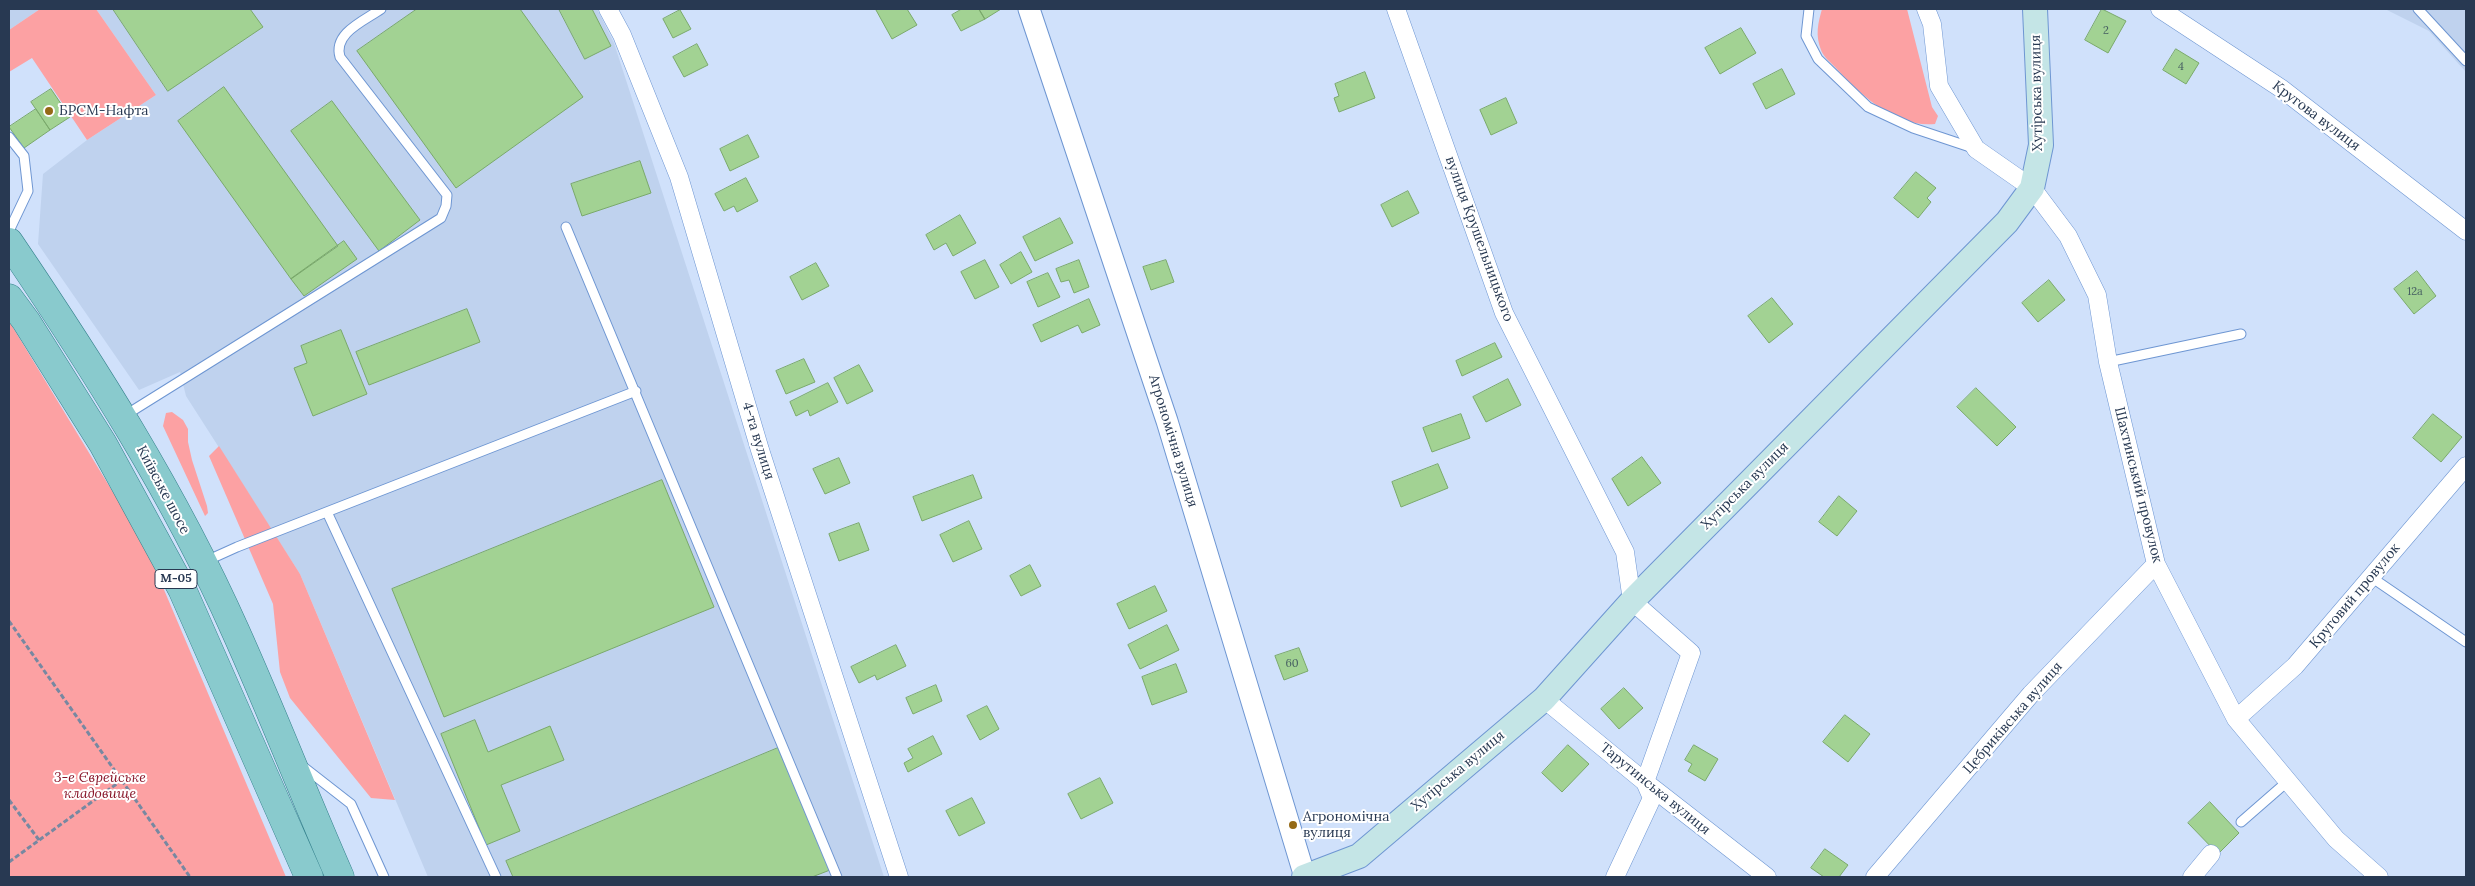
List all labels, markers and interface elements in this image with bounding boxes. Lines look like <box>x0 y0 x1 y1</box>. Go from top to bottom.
house number: 2 <box>2103 24 2109 38</box>
street label: Хутірська вулиця <box>2028 35 2046 151</box>
house number: 4 <box>2178 60 2184 74</box>
street label: Кругова вулиця <box>2269 77 2363 155</box>
place label: БРСМ-Нафта <box>59 103 149 119</box>
marker: БРСМ-Нафта <box>43 105 55 117</box>
street label: вулиця Крушельницького <box>1441 154 1517 324</box>
house number: 12а <box>2407 285 2423 299</box>
street label: Агрономічна вулиця <box>1145 373 1201 509</box>
street label: 4-та вулиця <box>738 400 778 482</box>
street label: Шахтинський провулок <box>2110 405 2166 565</box>
street label: Хутірська вулиця <box>1698 439 1792 533</box>
street label: Київське шосе <box>133 443 193 537</box>
street label: Круговий провулок <box>2306 540 2404 652</box>
road number: М-05 <box>155 570 197 588</box>
house number: 60 <box>1285 657 1299 671</box>
street label: Цебриківська вулиця <box>1960 659 2066 777</box>
street label: Хутірська вулиця <box>1408 727 1508 815</box>
street label: Тарутинська вулиця <box>1597 739 1713 839</box>
park label: 3-е Єврейське кладовище <box>54 770 146 802</box>
place label: Агрономічна вулиця <box>1303 809 1389 842</box>
marker: Агрономічна вулиця <box>1287 819 1299 831</box>

